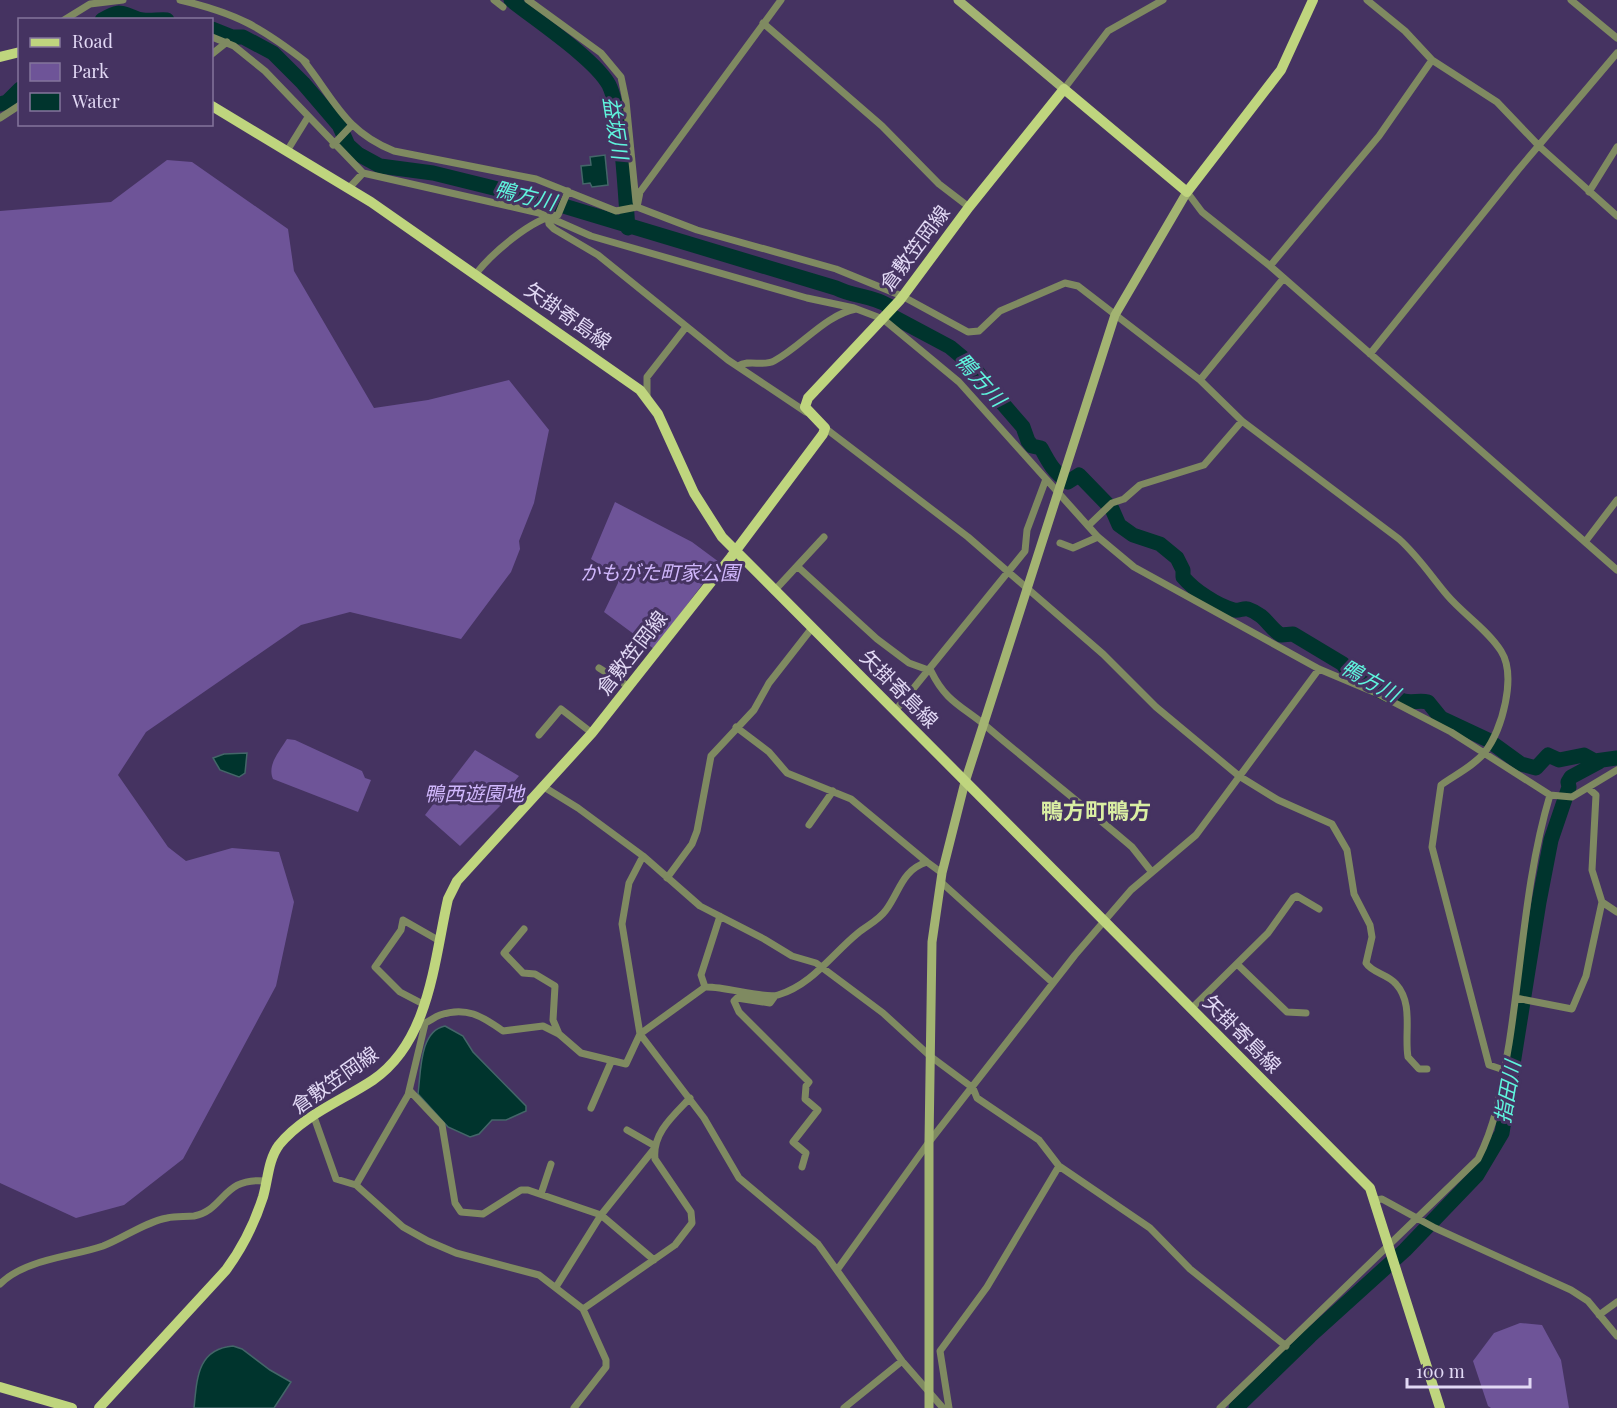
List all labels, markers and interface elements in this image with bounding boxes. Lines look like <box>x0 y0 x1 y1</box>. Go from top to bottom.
legend <box>18 18 213 126</box>
text: Road <box>72 29 113 53</box>
text: Park <box>72 59 109 83</box>
text: Water <box>71 89 120 113</box>
water label: 益坂川 <box>598 94 636 163</box>
water label: 鴨方川 <box>492 173 561 216</box>
street label: 倉敷笠岡線 <box>873 199 955 295</box>
street label: 矢掛寄島線 <box>520 275 618 355</box>
water label: 鴨方川 <box>950 346 1014 413</box>
park label: かもがた町家公園 <box>580 558 743 585</box>
street label: 倉敷笠岡線 <box>589 604 672 700</box>
street label: 矢掛寄島線 <box>855 643 945 733</box>
water label: 鴨方川 <box>1337 652 1407 708</box>
park label: 鴨西遊園地 <box>424 779 526 806</box>
district label: 鴨方町鴨方 <box>1041 795 1151 825</box>
street label: 矢掛寄島線 <box>1198 988 1288 1078</box>
street label: 倉敷笠岡線 <box>285 1039 383 1119</box>
water label: 指田川 <box>1487 1056 1526 1125</box>
scale bar <box>1407 1351 1530 1389</box>
text: 100 m <box>1416 1359 1465 1383</box>

